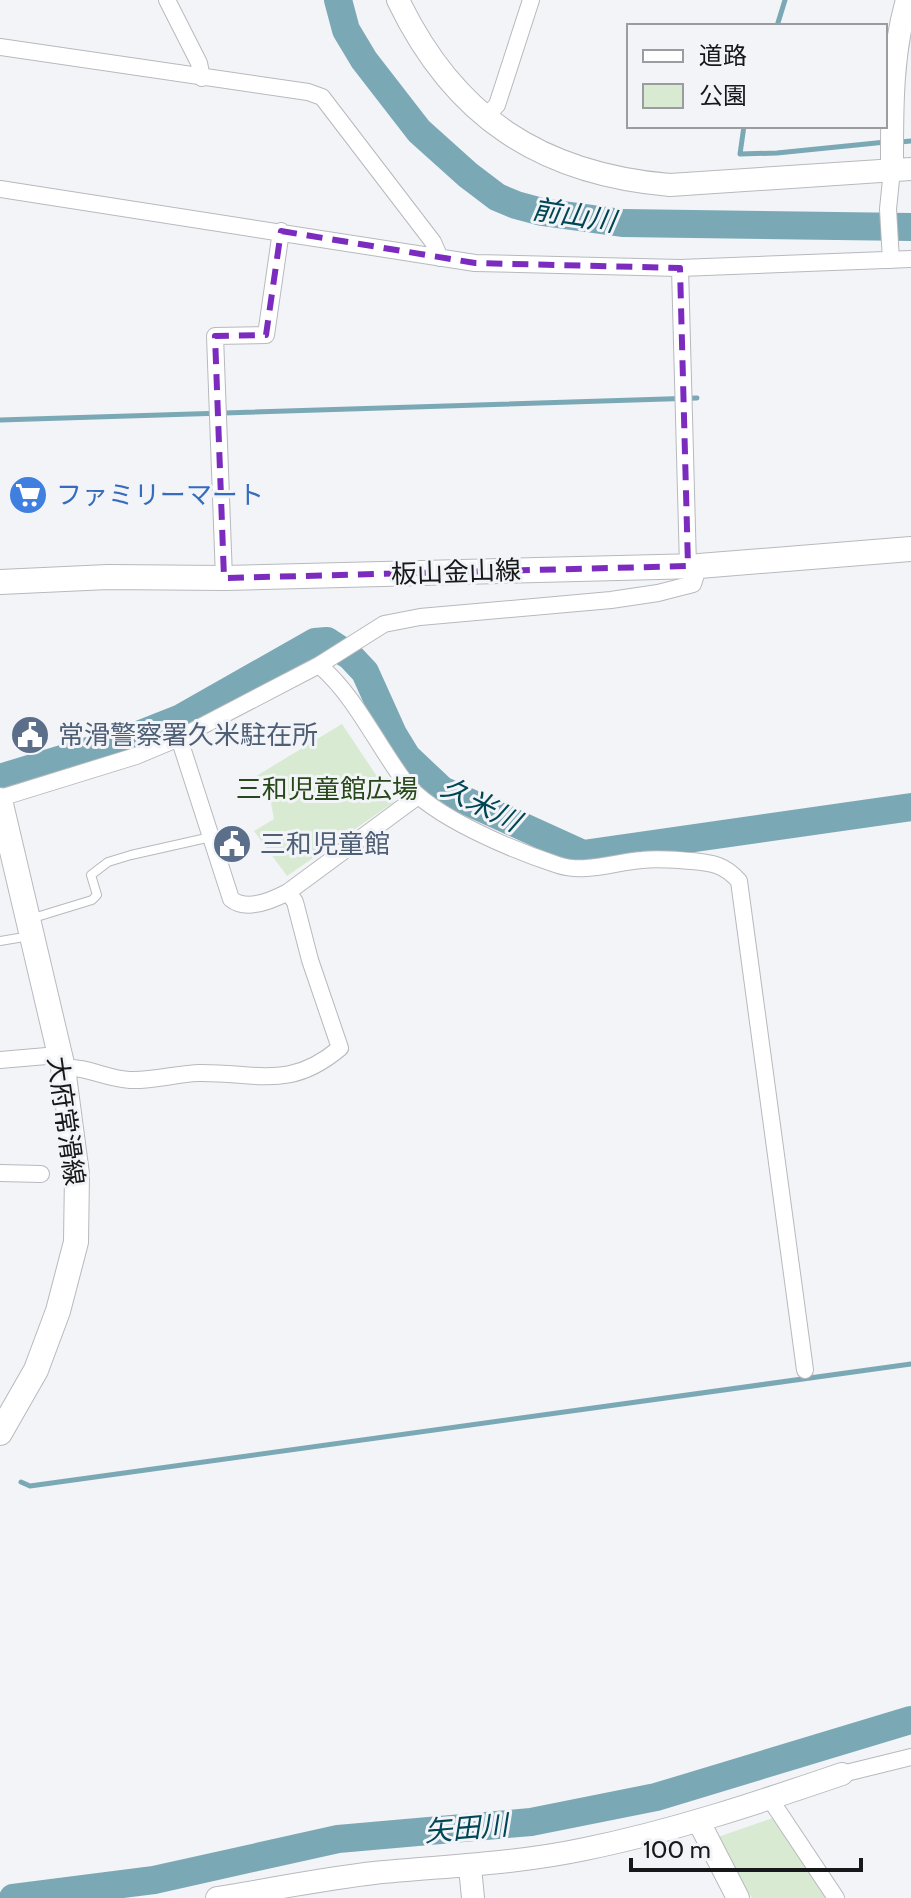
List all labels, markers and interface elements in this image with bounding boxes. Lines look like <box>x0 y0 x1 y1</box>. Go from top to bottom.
legend <box>627 24 887 128</box>
text: 道路 <box>699 41 747 70</box>
text: 公園 <box>699 81 747 110</box>
water label: 前山川 <box>530 192 621 239</box>
supermarket icon: ファミリーマート <box>7 474 49 516</box>
place label: ファミリーマート <box>56 479 264 511</box>
street label: 板山金山線 <box>390 554 522 590</box>
public building icon: 常滑警察署久米駐在所 <box>9 714 51 756</box>
place label: 常滑警察署久米駐在所 <box>58 719 318 751</box>
water label: 久米川 <box>436 770 529 840</box>
park label: 三和児童館広場 <box>236 773 418 805</box>
public building icon: 三和児童館 <box>211 823 253 865</box>
place label: 三和児童館 <box>260 828 390 860</box>
street label: 大府常滑線 <box>41 1054 91 1188</box>
water label: 矢田川 <box>423 1807 512 1849</box>
scale bar <box>631 1822 861 1872</box>
text: 100 m <box>643 1835 711 1864</box>

